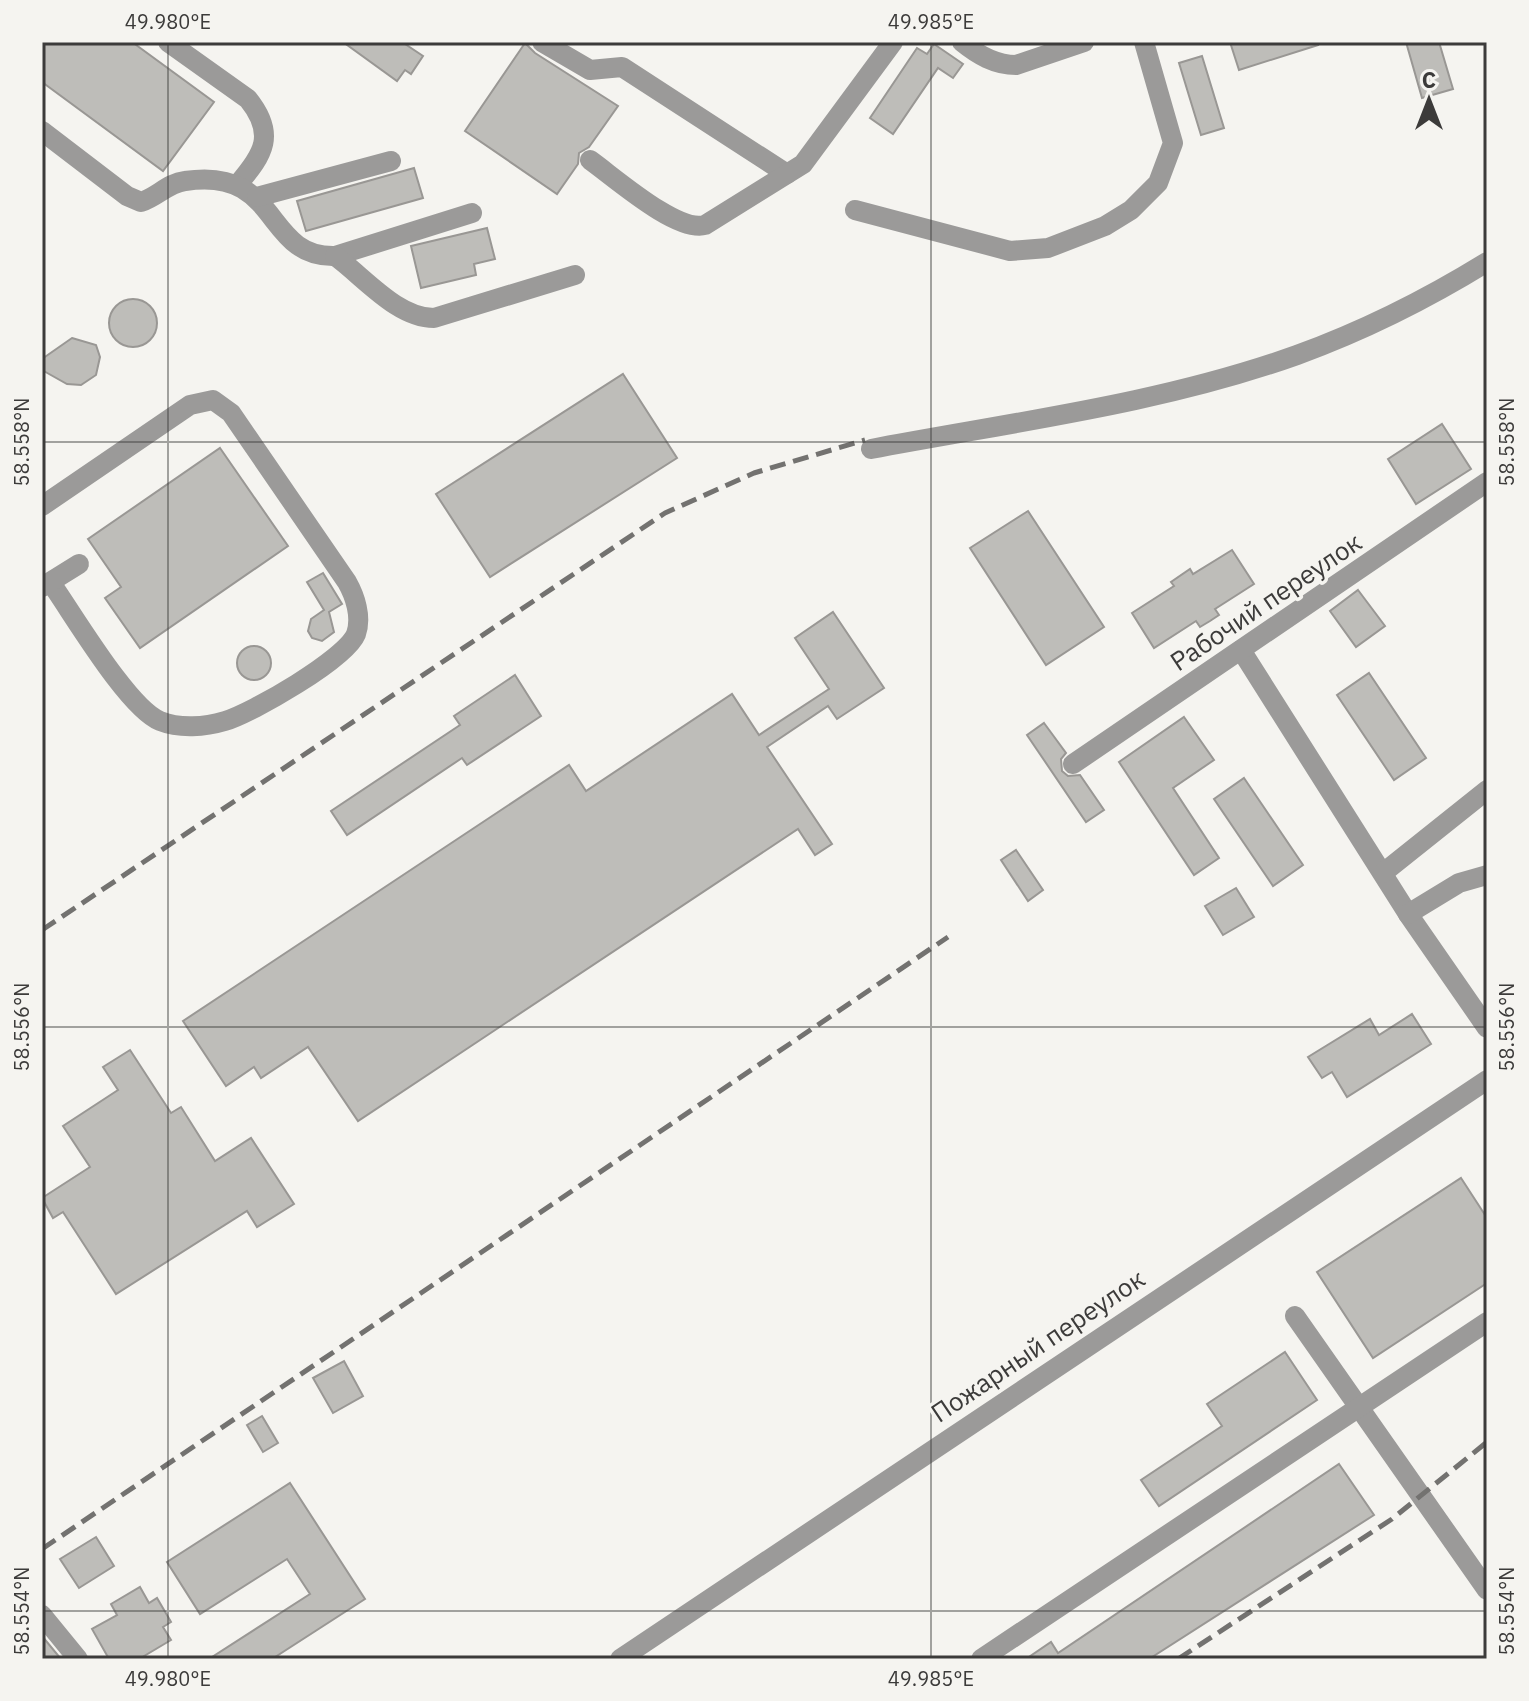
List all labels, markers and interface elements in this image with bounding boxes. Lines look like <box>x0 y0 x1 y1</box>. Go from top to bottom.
text: 49.980°E <box>125 8 211 35</box>
text: 49.985°E <box>888 8 974 35</box>
north arrow <box>1389 60 1469 140</box>
text: С <box>1422 65 1436 94</box>
text: 58.558°N <box>8 398 35 486</box>
text: 58.558°N <box>1493 398 1520 486</box>
street label: Рабочий переулок <box>1163 524 1368 678</box>
text: 58.556°N <box>8 983 35 1071</box>
text: 58.556°N <box>1493 983 1520 1071</box>
street label: Пожарный переулок <box>924 1261 1151 1429</box>
text: 58.554°N <box>8 1567 35 1655</box>
text: 58.554°N <box>1493 1567 1520 1655</box>
text: 49.980°E <box>125 1665 211 1692</box>
text: 49.985°E <box>888 1665 974 1692</box>

